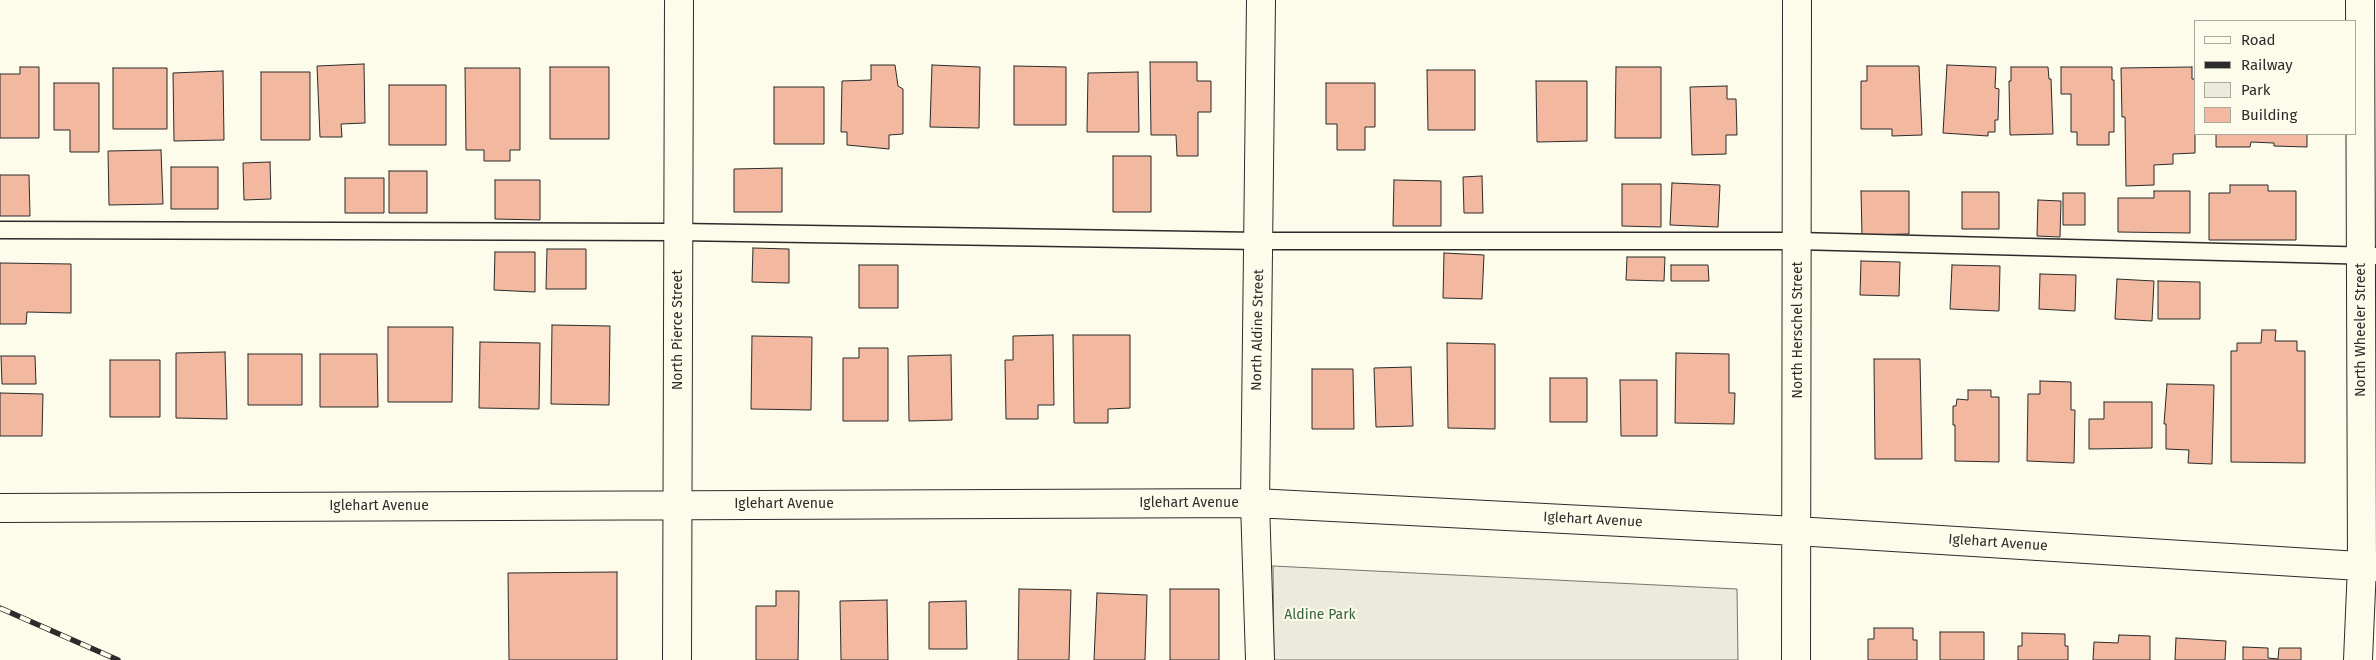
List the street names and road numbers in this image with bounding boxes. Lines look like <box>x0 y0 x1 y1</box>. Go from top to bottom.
street label: North Herschel Street <box>1790 261 1806 399</box>
street label: North Wheeler Street <box>2353 263 2369 397</box>
street label: North Aldine Street <box>1249 269 1267 391</box>
street label: North Pierce Street <box>670 270 686 390</box>
street label: Iglehart Avenue <box>1139 495 1239 511</box>
street label: Iglehart Avenue <box>734 496 834 512</box>
street label: Iglehart Avenue <box>329 498 429 514</box>
street label: Iglehart Avenue <box>1543 509 1643 531</box>
street label: Iglehart Avenue <box>1948 531 2048 555</box>

